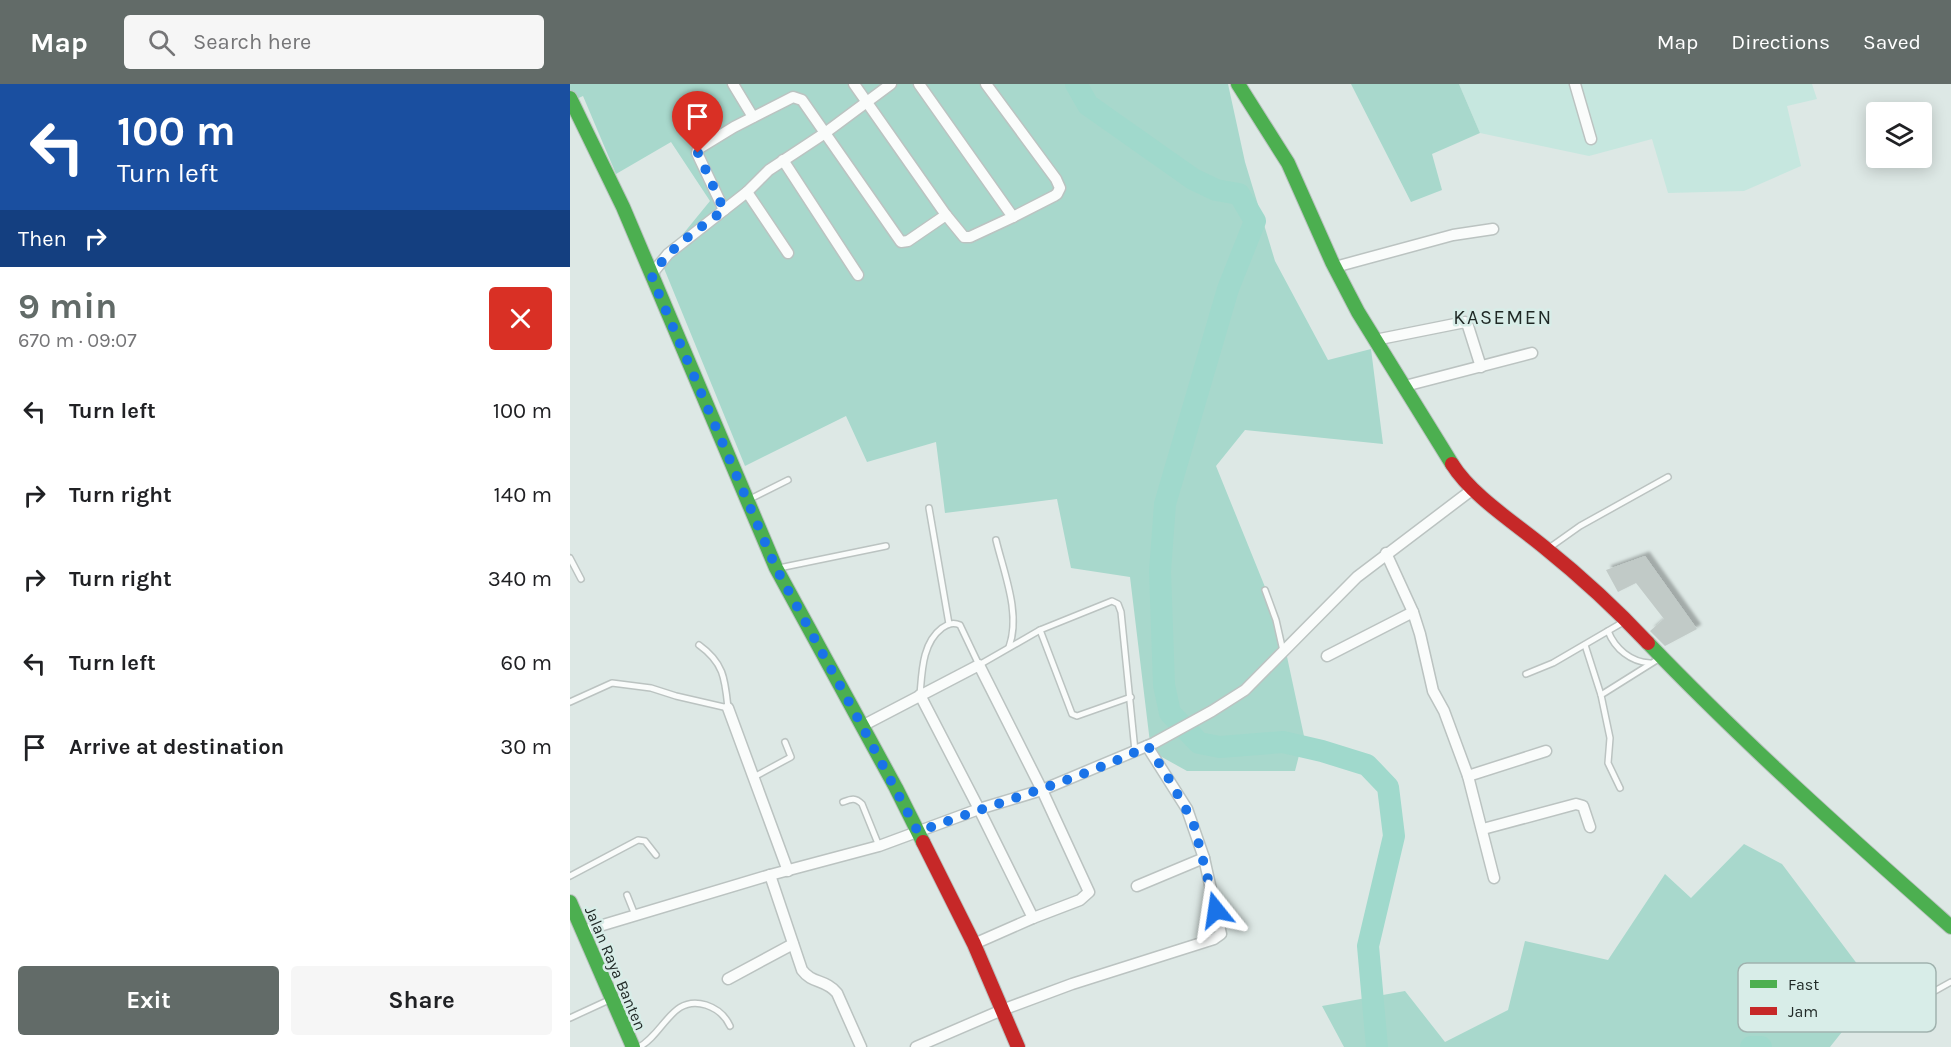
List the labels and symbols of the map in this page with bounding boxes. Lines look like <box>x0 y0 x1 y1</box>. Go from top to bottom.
pin <box>672 91 723 153</box>
district label: KASEMEN <box>1453 306 1553 329</box>
position arrow <box>1184 878 1248 942</box>
street label: Jalan Raya Banten <box>581 903 650 1033</box>
legend <box>1738 963 1936 1032</box>
text: Fast <box>1788 975 1819 994</box>
text: Jam <box>1788 1002 1818 1021</box>

